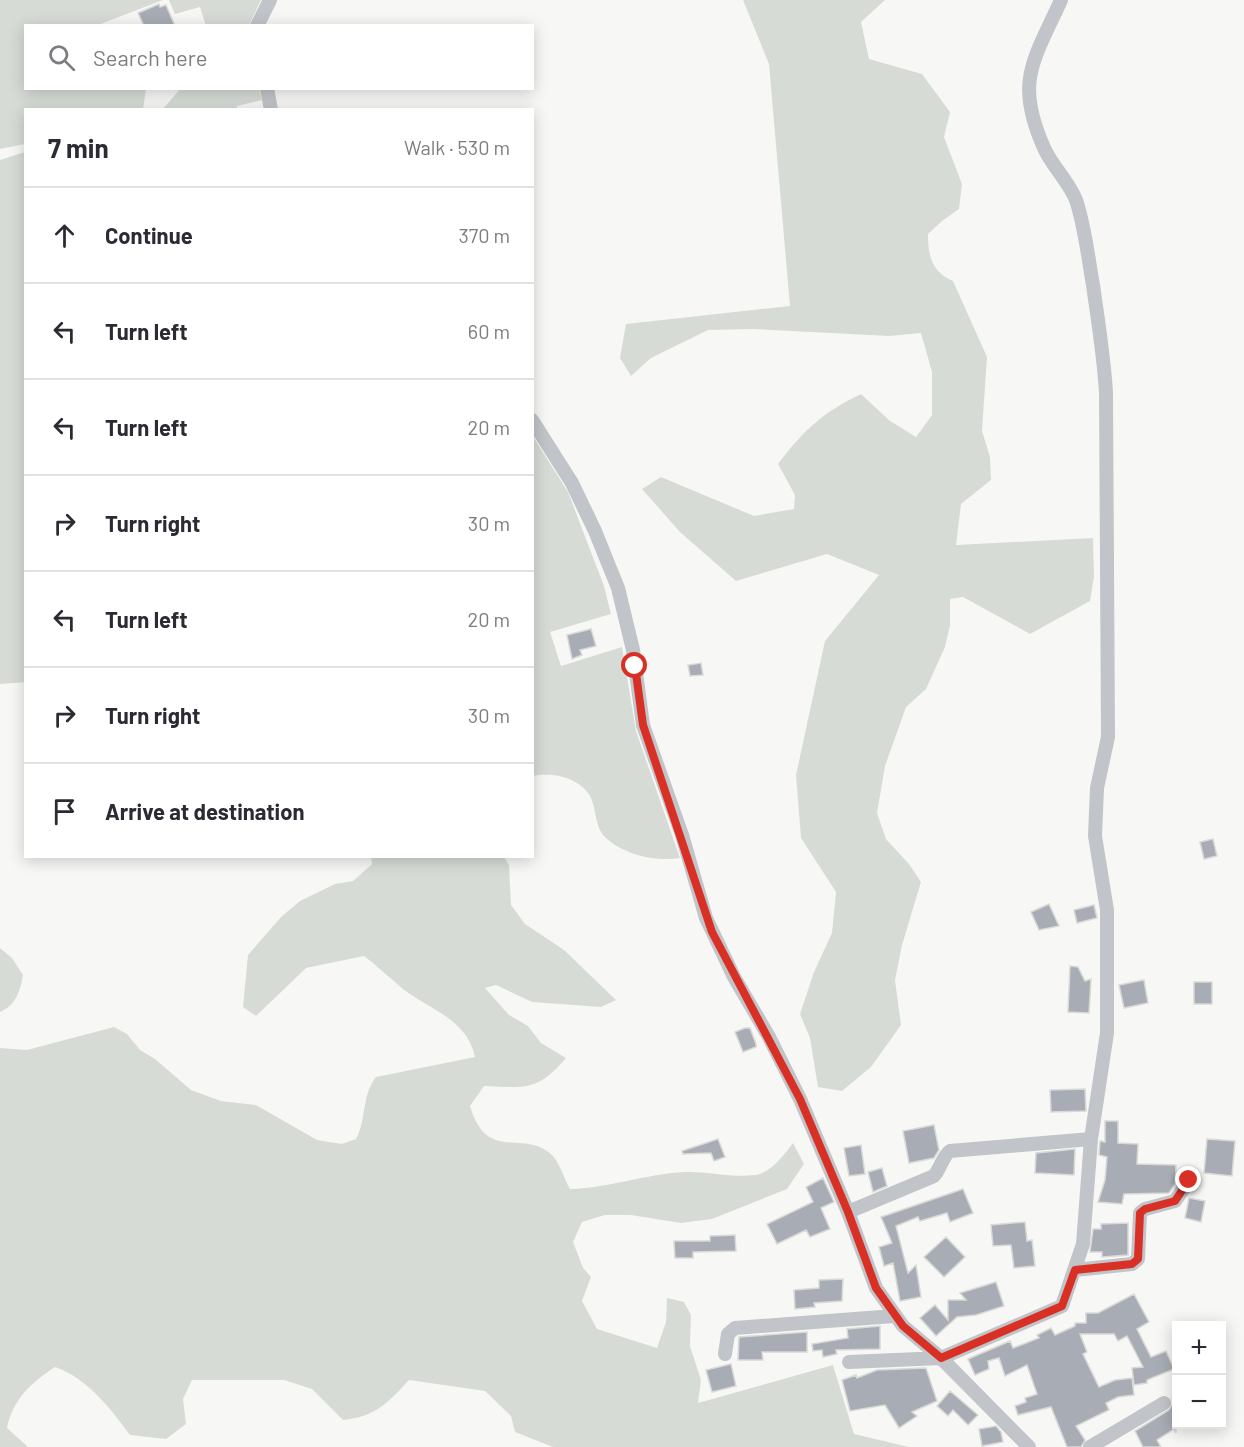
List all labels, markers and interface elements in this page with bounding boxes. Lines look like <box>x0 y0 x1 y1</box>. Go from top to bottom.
search box <box>24 24 534 90</box>
icon: search <box>45 41 78 74</box>
text: Search here <box>93 44 207 70</box>
text: 7 min <box>48 132 109 163</box>
text: Walk · 530 m <box>404 135 510 159</box>
icon: ahead <box>48 219 81 252</box>
text: Continue <box>105 222 193 248</box>
text: 370 m <box>458 223 510 247</box>
icon: left <box>48 315 81 348</box>
text: Turn left <box>105 318 188 344</box>
text: 60 m <box>468 319 510 343</box>
icon: left <box>48 411 81 444</box>
text: Turn left <box>105 414 188 440</box>
text: 20 m <box>467 415 510 439</box>
icon: right <box>48 507 81 540</box>
text: Turn right <box>105 510 200 536</box>
text: 30 m <box>468 511 510 535</box>
icon: left <box>48 603 81 636</box>
text: Turn left <box>105 606 188 632</box>
text: 20 m <box>467 607 510 631</box>
route start <box>621 652 647 678</box>
icon: right <box>48 699 81 732</box>
text: Turn right <box>105 702 200 728</box>
text: 30 m <box>468 703 510 727</box>
icon: arrive <box>48 795 81 828</box>
text: Arrive at destination <box>105 798 304 824</box>
route end <box>1175 1166 1201 1192</box>
map controls <box>1172 1321 1226 1429</box>
button: + <box>1172 1321 1226 1375</box>
button: − <box>1172 1375 1226 1429</box>

